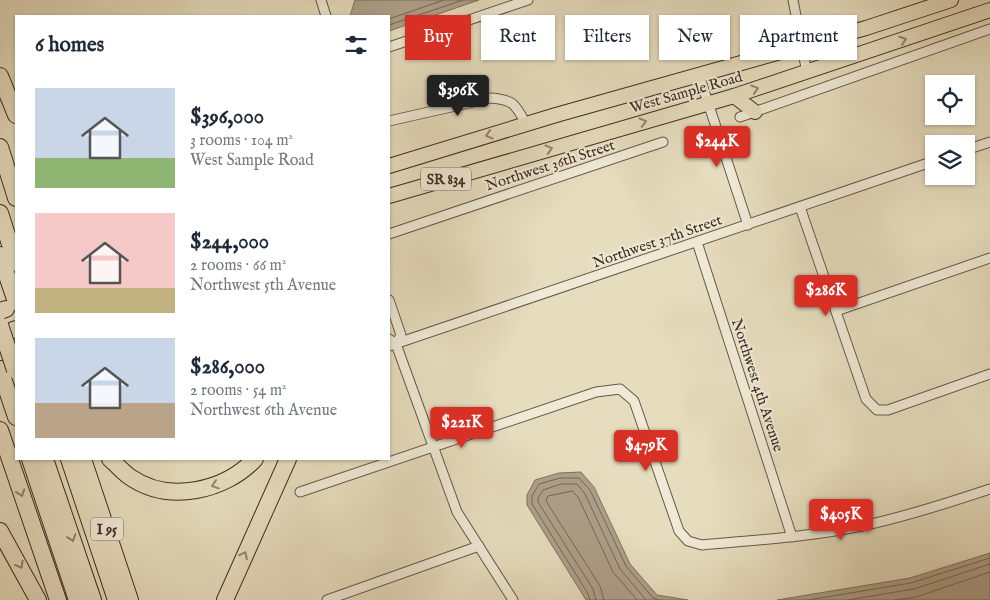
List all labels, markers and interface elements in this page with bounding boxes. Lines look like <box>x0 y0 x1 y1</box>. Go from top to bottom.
chip: Buy <box>405 15 471 60</box>
chip: Rent <box>481 15 555 60</box>
chip: Filters <box>565 15 649 60</box>
chip: New <box>659 15 730 60</box>
chip: Apartment <box>740 15 857 60</box>
icon: filters <box>342 31 370 59</box>
text: 6 homes <box>35 32 104 59</box>
one-way arrow <box>898 36 906 46</box>
street label: West Sample Road <box>628 67 745 118</box>
pin: $396K <box>423 74 493 117</box>
map controls <box>925 75 975 185</box>
button: locate <box>925 75 975 125</box>
text: $396K <box>438 81 478 101</box>
one-way arrow <box>750 85 758 95</box>
text: $396,000 <box>190 104 264 131</box>
icon: home <box>75 108 135 168</box>
one-way arrow <box>639 117 647 127</box>
pin: $244K <box>682 126 752 168</box>
one-way arrow <box>485 130 493 140</box>
text: 3 rooms · 104 m² <box>190 131 293 151</box>
text: $244K <box>695 132 739 152</box>
button: layers <box>925 135 975 185</box>
street label: Northwest 36th Street <box>483 136 617 195</box>
one-way arrow <box>545 144 553 154</box>
text: West Sample Road <box>190 151 314 171</box>
road number: SR 834 <box>421 168 471 190</box>
street label: Northwest 37th Street <box>590 210 724 273</box>
text: $244,000 <box>190 229 269 256</box>
icon: home <box>75 233 135 293</box>
text: 2 rooms · 66 m² <box>190 256 286 276</box>
pin: $286K <box>791 274 861 317</box>
text: Northwest 5th Avenue <box>190 276 336 296</box>
text: $286K <box>806 281 846 301</box>
street label: Northwest 4th Avenue <box>727 316 788 454</box>
text: $286,000 <box>190 354 265 381</box>
icon: home <box>75 358 135 418</box>
text: 2 rooms · 54 m² <box>190 381 287 401</box>
text: Northwest 6th Avenue <box>190 401 337 421</box>
pin: $221K <box>427 406 497 449</box>
text: $221K <box>441 413 483 433</box>
pin: $479K <box>611 430 681 472</box>
text: $479K <box>625 436 667 456</box>
one-way arrow <box>211 479 220 489</box>
one-way arrow <box>15 488 25 496</box>
pin: $405K <box>806 498 876 541</box>
text: $405K <box>820 505 862 525</box>
road number: I 95 <box>91 518 123 540</box>
one-way arrow <box>66 533 76 542</box>
one-way arrow <box>238 551 248 560</box>
one-way arrow <box>14 560 24 569</box>

